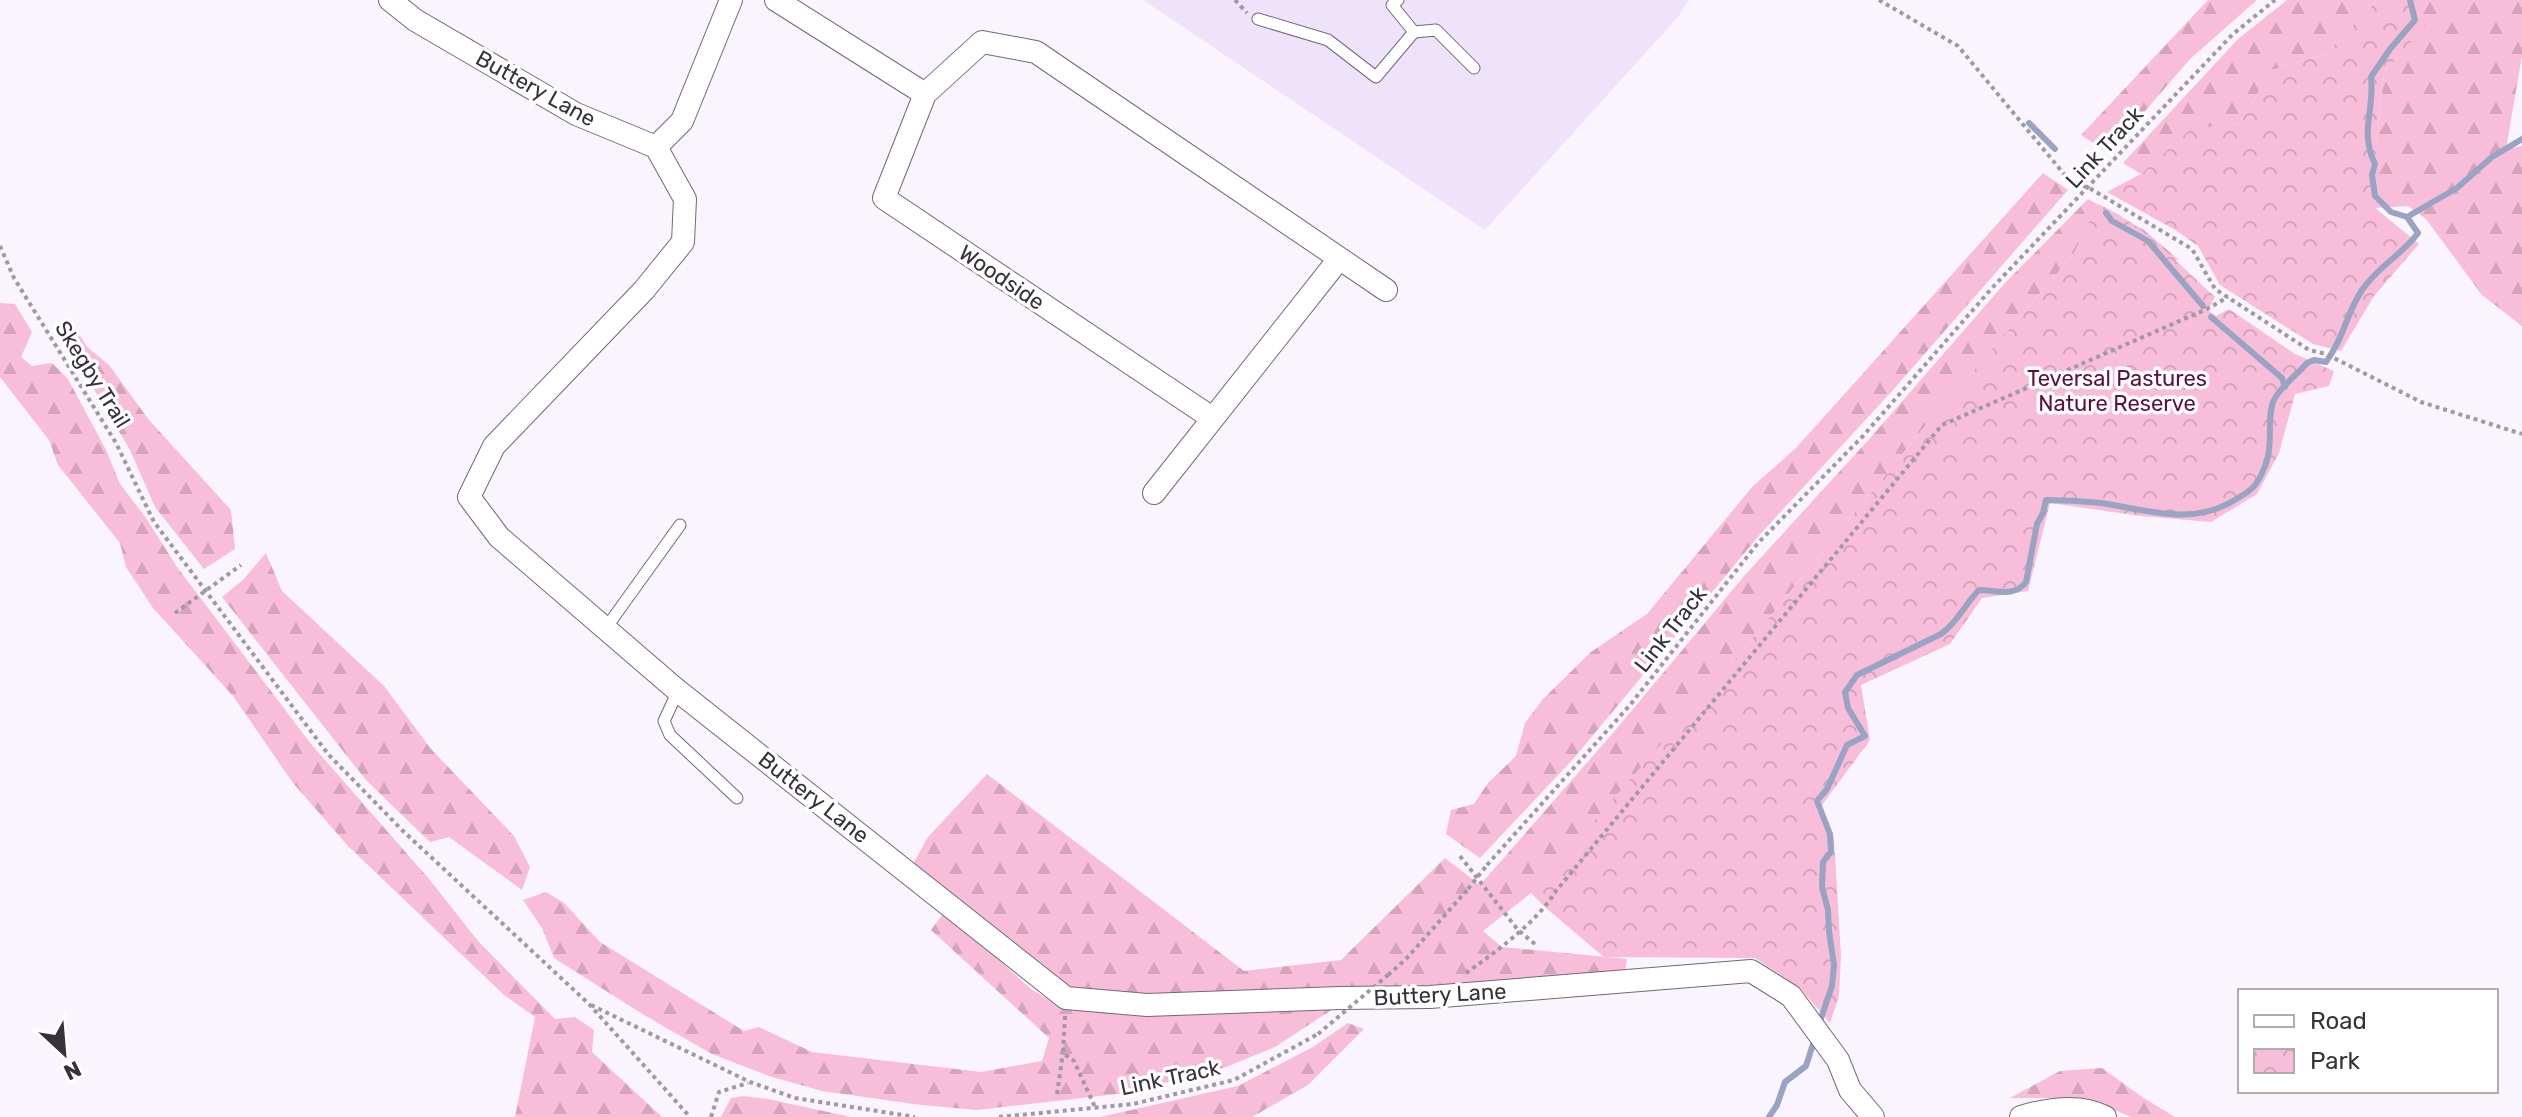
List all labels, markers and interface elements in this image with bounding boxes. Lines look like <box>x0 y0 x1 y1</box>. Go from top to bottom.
street label: Buttery Lane <box>471 44 600 132</box>
street label: Link Track <box>2060 100 2149 194</box>
street label: Woodside <box>954 239 1050 316</box>
street label: Skegby Trail <box>49 316 136 433</box>
park label: Teversal Pastures Nature Reserve <box>2027 365 2207 417</box>
street label: Link Track <box>1628 580 1713 678</box>
street label: Buttery Lane <box>753 746 874 849</box>
street label: Buttery Lane <box>1373 978 1507 1011</box>
legend <box>2238 989 2498 1093</box>
text: Road <box>2310 1007 2367 1035</box>
north arrow <box>24 1013 104 1093</box>
text: Park <box>2310 1047 2361 1075</box>
street label: Link Track <box>1118 1054 1223 1101</box>
text: N <box>60 1055 86 1086</box>

